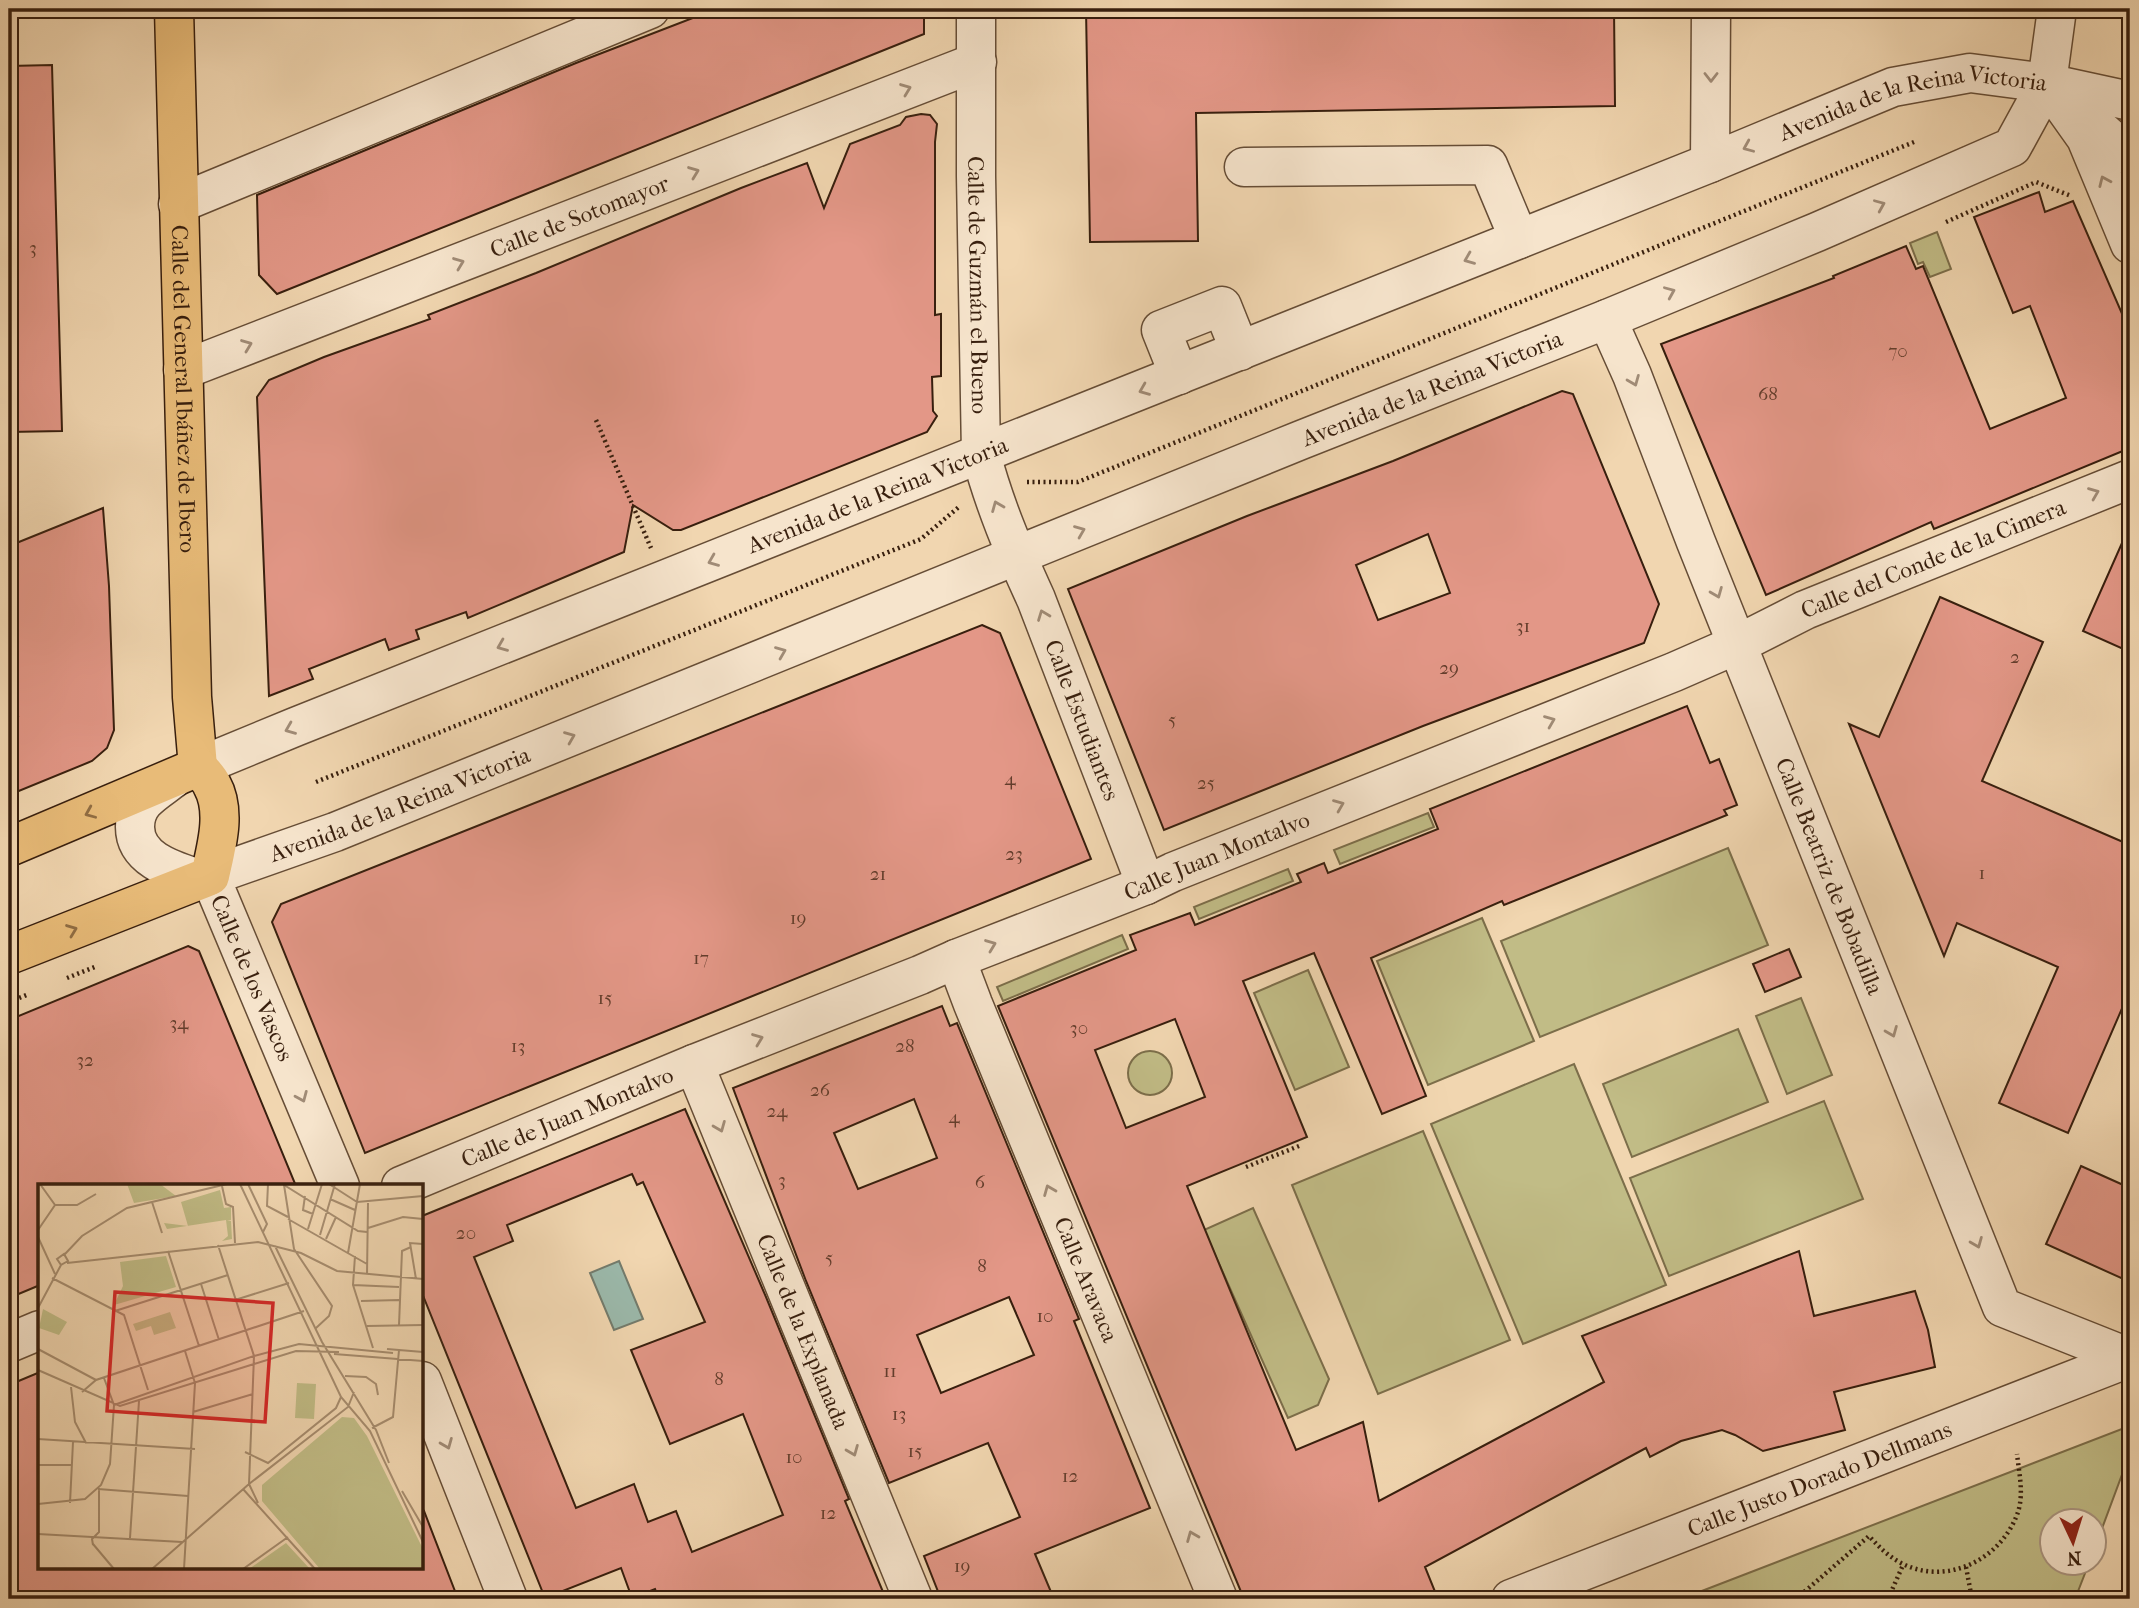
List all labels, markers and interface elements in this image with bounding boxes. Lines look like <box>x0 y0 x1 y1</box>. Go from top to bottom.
street label: Avenida de la Reina Victoria <box>1774 59 2049 147</box>
one-way arrow <box>1703 72 1719 83</box>
one-way arrow <box>899 84 911 98</box>
one-way arrow <box>1743 139 1755 153</box>
street label: Calle de Guzmán el Bueno <box>962 156 994 414</box>
one-way arrow <box>687 166 699 180</box>
street label: Calle de Sotomayor <box>486 169 673 263</box>
one-way arrow <box>2099 176 2113 188</box>
one-way arrow <box>1873 199 1885 213</box>
street label: Calle del General Ibáñez de Ibero <box>166 224 202 553</box>
house number: 3 <box>29 237 37 259</box>
one-way arrow <box>1463 251 1475 265</box>
one-way arrow <box>452 257 464 271</box>
one-way arrow <box>1663 287 1675 301</box>
street label: Avenida de la Reina Victoria <box>1297 324 1567 452</box>
one-way arrow <box>240 340 252 354</box>
house number: 70 <box>1888 340 1908 362</box>
one-way arrow <box>1625 375 1639 387</box>
one-way arrow <box>1138 381 1150 395</box>
house number: 68 <box>1758 383 1778 405</box>
street label: Avenida de la Reina Victoria <box>742 431 1012 559</box>
one-way arrow <box>2087 488 2099 502</box>
street label: Calle del Conde de la Cimera <box>1797 493 2070 624</box>
one-way arrow <box>991 500 1005 512</box>
one-way arrow <box>1073 525 1085 539</box>
one-way arrow <box>708 553 720 567</box>
one-way arrow <box>1708 586 1722 598</box>
one-way arrow <box>1037 610 1051 622</box>
house number: 31 <box>1516 615 1530 637</box>
street label: Calle Estudiantes <box>1039 636 1126 804</box>
one-way arrow <box>497 637 509 651</box>
one-way arrow <box>775 646 787 660</box>
house number: 2 <box>2010 646 2020 668</box>
house number: 29 <box>1439 657 1459 679</box>
house number: 5 <box>1168 709 1176 731</box>
one-way arrow <box>1543 716 1555 730</box>
one-way arrow <box>285 721 298 735</box>
one-way arrow <box>564 731 576 745</box>
street label: Avenida de la Reina Victoria <box>265 741 534 868</box>
street label: Calle Beatriz de Bobadilla <box>1770 754 1889 999</box>
house number: 4 <box>1004 768 1016 790</box>
house number: 25 <box>1197 772 1215 794</box>
one-way arrow <box>1332 800 1344 814</box>
one-way arrow <box>85 805 98 819</box>
street label: Calle Juan Montalvo <box>1120 805 1313 906</box>
house number: 23 <box>1005 843 1023 865</box>
house number: 1 <box>1979 862 1985 884</box>
house number: 21 <box>870 863 886 885</box>
street label: Calle de los Vascos <box>205 891 299 1065</box>
house number: 19 <box>790 907 806 929</box>
one-way arrow <box>66 925 78 939</box>
one-way arrow <box>985 940 997 954</box>
house number: 17 <box>693 947 709 969</box>
house number: 15 <box>598 987 612 1009</box>
house number: 34 <box>169 1012 189 1034</box>
house number: 30 <box>1070 1017 1088 1039</box>
one-way arrow <box>1884 1025 1898 1037</box>
one-way arrow <box>751 1034 763 1048</box>
house number: 13 <box>511 1035 525 1057</box>
house number: 28 <box>895 1035 915 1057</box>
house number: 32 <box>76 1049 94 1071</box>
street label: Calle de Juan Montalvo <box>457 1061 677 1173</box>
house number: 26 <box>810 1079 831 1101</box>
one-way arrow <box>294 1090 308 1103</box>
house number: 24 <box>767 1100 788 1122</box>
house number: 4 <box>948 1106 960 1128</box>
one-way arrow <box>712 1120 726 1132</box>
house number: 3 <box>778 1169 786 1191</box>
house number: 6 <box>975 1171 986 1193</box>
inset map <box>38 1184 424 1570</box>
one-way arrow <box>1044 1185 1058 1197</box>
street label: Calle Aravaca <box>1049 1213 1124 1346</box>
house number: 20 <box>456 1222 476 1244</box>
street label: Calle de la Explanada <box>752 1230 856 1433</box>
one-way arrow <box>1968 1236 1982 1248</box>
house number: 5 <box>825 1247 833 1269</box>
house number: 8 <box>977 1255 987 1277</box>
house number: 10 <box>1036 1305 1054 1327</box>
house number: 11 <box>883 1360 897 1382</box>
house number: 8 <box>714 1368 724 1390</box>
house number: 13 <box>892 1403 906 1425</box>
street label: Calle Justo Dorado Dellmans <box>1683 1415 1955 1542</box>
one-way arrow <box>438 1438 452 1450</box>
house number: 15 <box>908 1440 922 1462</box>
one-way arrow <box>844 1444 858 1456</box>
house number: 10 <box>785 1446 803 1468</box>
house number: 12 <box>1062 1465 1079 1487</box>
house number: 12 <box>820 1502 837 1524</box>
north arrow <box>2038 1506 2108 1576</box>
one-way arrow <box>1186 1531 1200 1543</box>
text: N <box>2066 1546 2082 1569</box>
house number: 19 <box>954 1555 970 1577</box>

